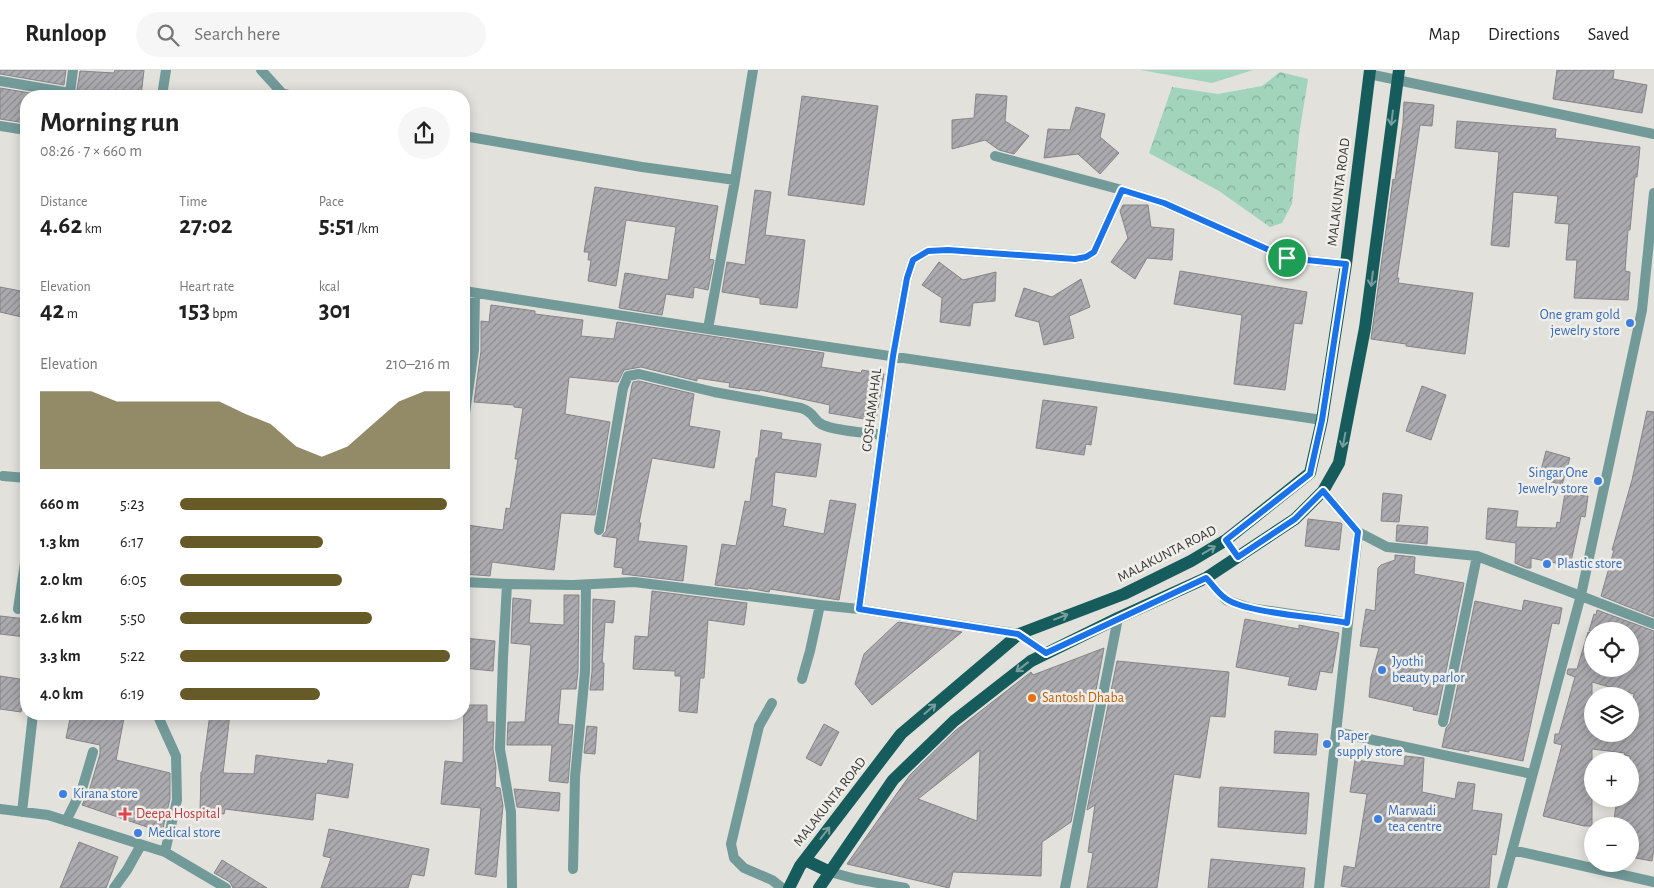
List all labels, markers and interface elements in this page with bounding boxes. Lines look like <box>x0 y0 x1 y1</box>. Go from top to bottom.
search box <box>136 12 486 57</box>
icon: search <box>154 21 182 49</box>
text: Runloop <box>25 22 106 46</box>
text: Search here <box>194 25 280 44</box>
text: Map <box>1429 26 1460 44</box>
text: Directions <box>1488 26 1560 44</box>
text: Saved <box>1588 26 1629 44</box>
button: share <box>398 107 450 159</box>
text: Morning run <box>40 109 180 137</box>
one-way arrow <box>1387 110 1397 126</box>
street label: MALAKUNTA ROAD <box>1325 137 1353 247</box>
text: 08:26 · 7 × 660 m <box>40 143 142 159</box>
text: Distance <box>40 195 87 209</box>
text: Time <box>179 195 207 209</box>
text: Pace <box>319 195 344 209</box>
text: 4.62 <box>40 213 82 238</box>
text: 27:02 <box>179 213 232 238</box>
text: 5:51 <box>319 213 355 238</box>
text: km <box>82 222 102 236</box>
text: /km <box>355 222 379 236</box>
pin <box>1266 237 1308 279</box>
icon: arrive <box>1273 244 1301 272</box>
one-way arrow <box>1366 271 1376 287</box>
text: Elevation <box>40 280 91 294</box>
text: Heart rate <box>179 280 234 294</box>
text: kcal <box>319 280 340 294</box>
text: 42 <box>40 298 64 323</box>
text: 153 <box>179 298 210 323</box>
text: 301 <box>319 298 351 323</box>
text: m <box>64 307 78 321</box>
text: bpm <box>210 307 238 321</box>
place label: One gram gold jewelry store <box>1540 308 1620 338</box>
marker: One gram gold jewelry store <box>1624 317 1636 329</box>
text: Elevation <box>40 356 98 372</box>
text: 210–216 m <box>385 356 450 372</box>
street label: GOSHAMAHAL <box>860 367 884 453</box>
one-way arrow <box>1339 431 1348 447</box>
place label: Singar One Jewelry store <box>1518 466 1588 496</box>
marker: Singar One Jewelry store <box>1592 475 1604 487</box>
text: 660 m <box>40 496 79 512</box>
text: 5:23 <box>120 496 144 512</box>
street label: MALAKUNTA ROAD <box>1115 523 1219 585</box>
text: 1.3 km <box>40 534 80 550</box>
text: 6:17 <box>120 534 143 550</box>
one-way arrow <box>1202 545 1216 555</box>
place label: Plastic store <box>1557 557 1622 571</box>
marker: Plastic store <box>1541 558 1553 570</box>
text: 2.0 km <box>40 572 83 588</box>
text: 6:05 <box>120 572 146 588</box>
text: 2.6 km <box>40 610 82 626</box>
text: 5:50 <box>120 610 146 626</box>
one-way arrow <box>1054 612 1069 621</box>
map controls <box>1584 622 1639 872</box>
button: locate <box>1584 622 1639 677</box>
text: 3.3 km <box>40 648 81 664</box>
text: 5:22 <box>120 648 145 664</box>
place label: Jyothi beauty parlor <box>1392 655 1465 685</box>
one-way arrow <box>1016 662 1029 673</box>
marker: Jyothi beauty parlor <box>1376 664 1388 676</box>
text: 4.0 km <box>40 686 83 702</box>
text: 6:19 <box>120 686 144 702</box>
button: layers <box>1584 687 1639 742</box>
place label: Santosh Dhaba <box>1042 691 1125 705</box>
marker: Santosh Dhaba <box>1026 692 1038 704</box>
one-way arrow <box>923 704 936 715</box>
place label: Paper supply store <box>1337 729 1402 759</box>
marker: Paper supply store <box>1321 738 1333 750</box>
button: + <box>1584 752 1639 807</box>
street label: MALAKUNTA ROAD <box>791 755 869 849</box>
place label: Kirana store <box>73 787 138 801</box>
marker: Kirana store <box>57 788 69 800</box>
place label: Marwadi tea centre <box>1388 804 1442 834</box>
marker: Deepa Hospital <box>118 807 132 821</box>
place label: Deepa Hospital <box>136 807 220 821</box>
marker: Marwadi tea centre <box>1372 813 1384 825</box>
button: − <box>1584 817 1639 872</box>
place label: Medical store <box>148 826 221 840</box>
marker: Medical store <box>132 827 144 839</box>
one-way arrow <box>820 827 831 840</box>

